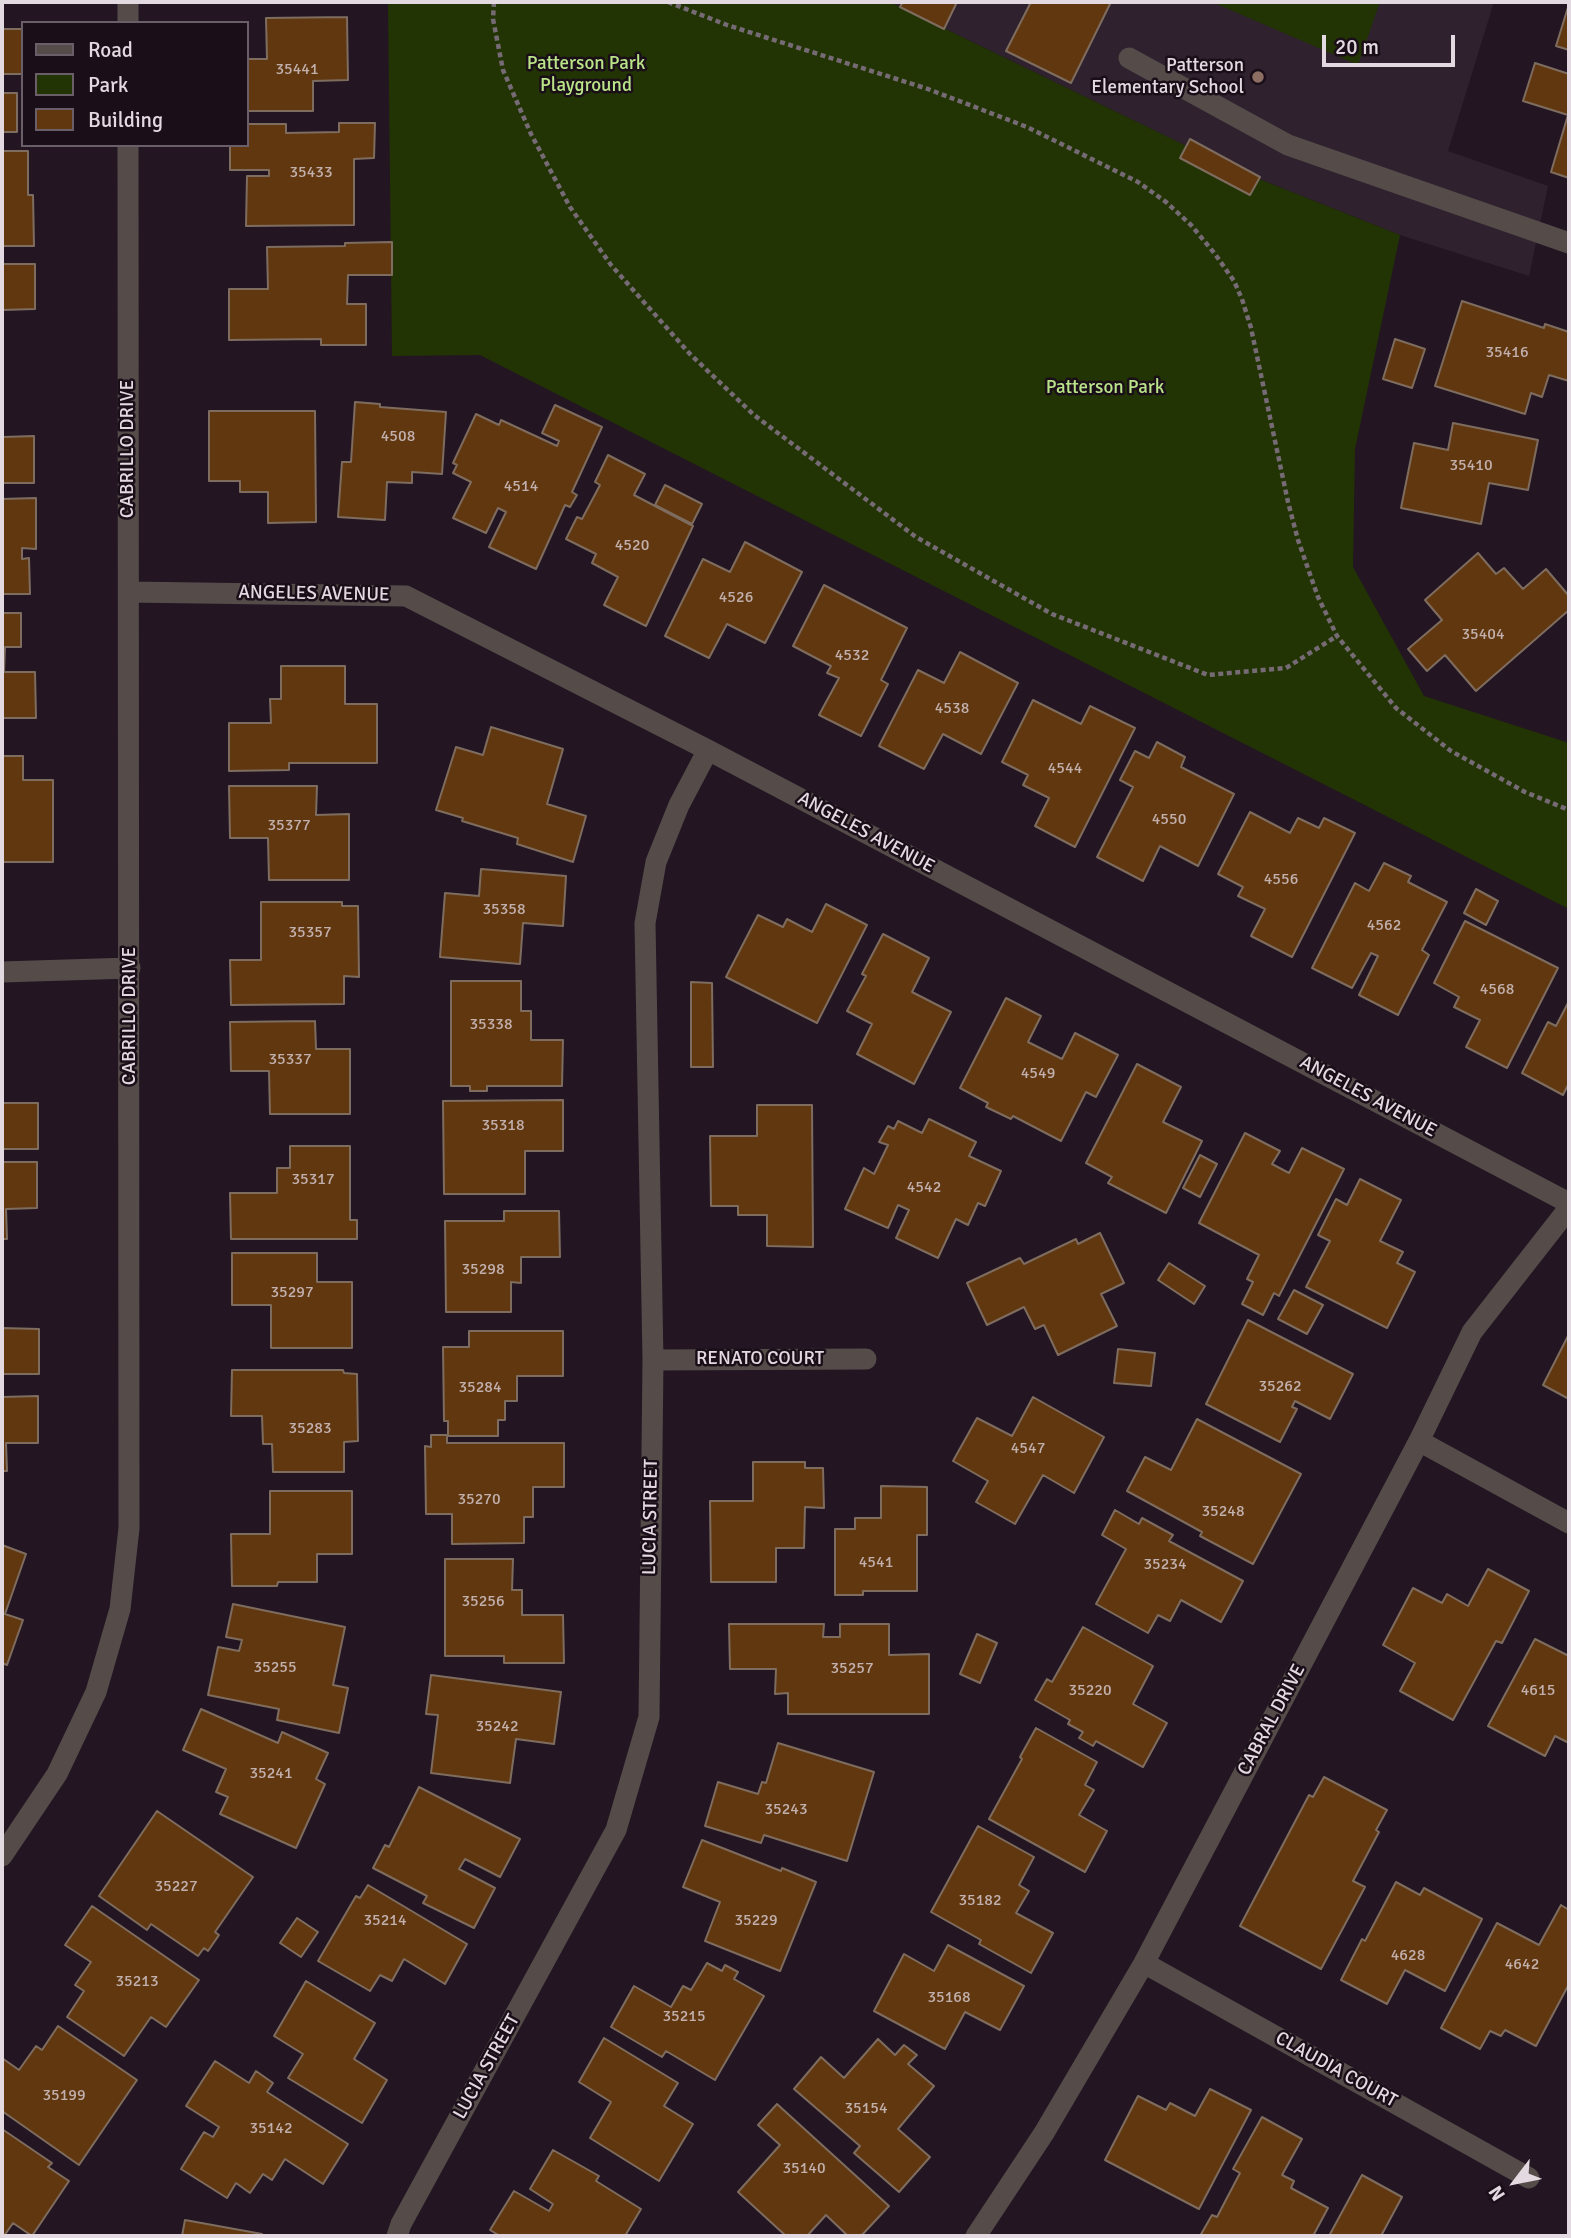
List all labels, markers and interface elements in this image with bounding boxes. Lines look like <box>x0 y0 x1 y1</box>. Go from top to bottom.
legend <box>21 21 248 147</box>
scale bar <box>1326 21 1459 65</box>
text: 20 m <box>1335 34 1379 60</box>
text: Road <box>88 37 133 63</box>
park label: Patterson Park Playground <box>527 53 645 97</box>
place label: Patterson Elementary School <box>1091 55 1244 99</box>
house number: 35441 <box>275 60 319 80</box>
marker: Patterson Elementary School <box>1250 69 1266 85</box>
text: Park <box>88 72 128 98</box>
text: Building <box>88 107 163 133</box>
house number: 35433 <box>289 163 333 183</box>
house number: 35416 <box>1485 343 1529 363</box>
park label: Patterson Park <box>1046 377 1164 399</box>
street label: CABRILLO DRIVE <box>117 380 139 518</box>
house number: 4508 <box>381 427 415 447</box>
house number: 35410 <box>1449 456 1493 476</box>
house number: 4514 <box>504 477 538 497</box>
house number: 4520 <box>615 536 649 556</box>
street label: ANGELES AVENUE <box>238 581 390 607</box>
house number: 4526 <box>719 588 753 608</box>
house number: 35404 <box>1461 625 1505 645</box>
house number: 4532 <box>835 646 869 666</box>
house number: 4538 <box>935 699 969 719</box>
house number: 4544 <box>1048 759 1082 779</box>
street label: ANGELES AVENUE <box>794 787 938 879</box>
house number: 4550 <box>1152 810 1186 830</box>
house number: 35377 <box>267 816 311 836</box>
house number: 4556 <box>1264 870 1298 890</box>
house number: 35358 <box>482 900 526 920</box>
house number: 4562 <box>1367 916 1401 936</box>
house number: 35357 <box>288 923 332 943</box>
street label: CABRILLO DRIVE <box>119 947 141 1085</box>
house number: 4568 <box>1480 980 1514 1000</box>
house number: 35338 <box>469 1015 513 1035</box>
house number: 35337 <box>268 1050 312 1070</box>
street label: ANGELES AVENUE <box>1296 1051 1440 1143</box>
house number: 4549 <box>1021 1064 1055 1084</box>
house number: 35318 <box>481 1116 525 1136</box>
house number: 35317 <box>291 1170 335 1190</box>
house number: 4542 <box>907 1178 941 1198</box>
house number: 35298 <box>461 1260 505 1280</box>
house number: 35297 <box>270 1283 314 1303</box>
street label: RENATO COURT <box>696 1348 824 1370</box>
house number: 35262 <box>1258 1377 1302 1397</box>
house number: 35284 <box>458 1378 502 1398</box>
house number: 35283 <box>288 1419 332 1439</box>
house number: 4547 <box>1011 1439 1045 1459</box>
street label: LUCIA STREET <box>639 1459 663 1575</box>
house number: 35270 <box>457 1490 501 1510</box>
house number: 35248 <box>1201 1502 1245 1522</box>
house number: 4541 <box>859 1553 893 1573</box>
house number: 35234 <box>1143 1555 1187 1575</box>
house number: 35256 <box>461 1592 505 1612</box>
house number: 35255 <box>253 1658 297 1678</box>
house number: 35257 <box>830 1659 874 1679</box>
street label: CABRAL DRIVE <box>1233 1661 1311 1779</box>
house number: 35220 <box>1068 1681 1112 1701</box>
house number: 4615 <box>1521 1681 1555 1701</box>
house number: 35242 <box>475 1717 519 1737</box>
house number: 35241 <box>249 1764 293 1784</box>
house number: 35243 <box>764 1800 808 1820</box>
house number: 35227 <box>154 1877 198 1897</box>
house number: 35182 <box>958 1891 1002 1911</box>
house number: 35214 <box>363 1911 407 1931</box>
house number: 35229 <box>734 1911 778 1931</box>
house number: 4628 <box>1391 1946 1425 1966</box>
house number: 4642 <box>1505 1955 1539 1975</box>
house number: 35213 <box>115 1972 159 1992</box>
house number: 35168 <box>927 1988 971 2008</box>
house number: 35215 <box>662 2007 706 2027</box>
street label: LUCIA STREET <box>449 2011 525 2123</box>
street label: CLAUDIA COURT <box>1271 2027 1401 2113</box>
house number: 35199 <box>42 2086 86 2106</box>
house number: 35154 <box>844 2099 888 2119</box>
house number: 35142 <box>249 2119 293 2139</box>
north arrow <box>1480 2147 1550 2217</box>
house number: 35140 <box>782 2159 826 2179</box>
text: N <box>1484 2181 1511 2205</box>

